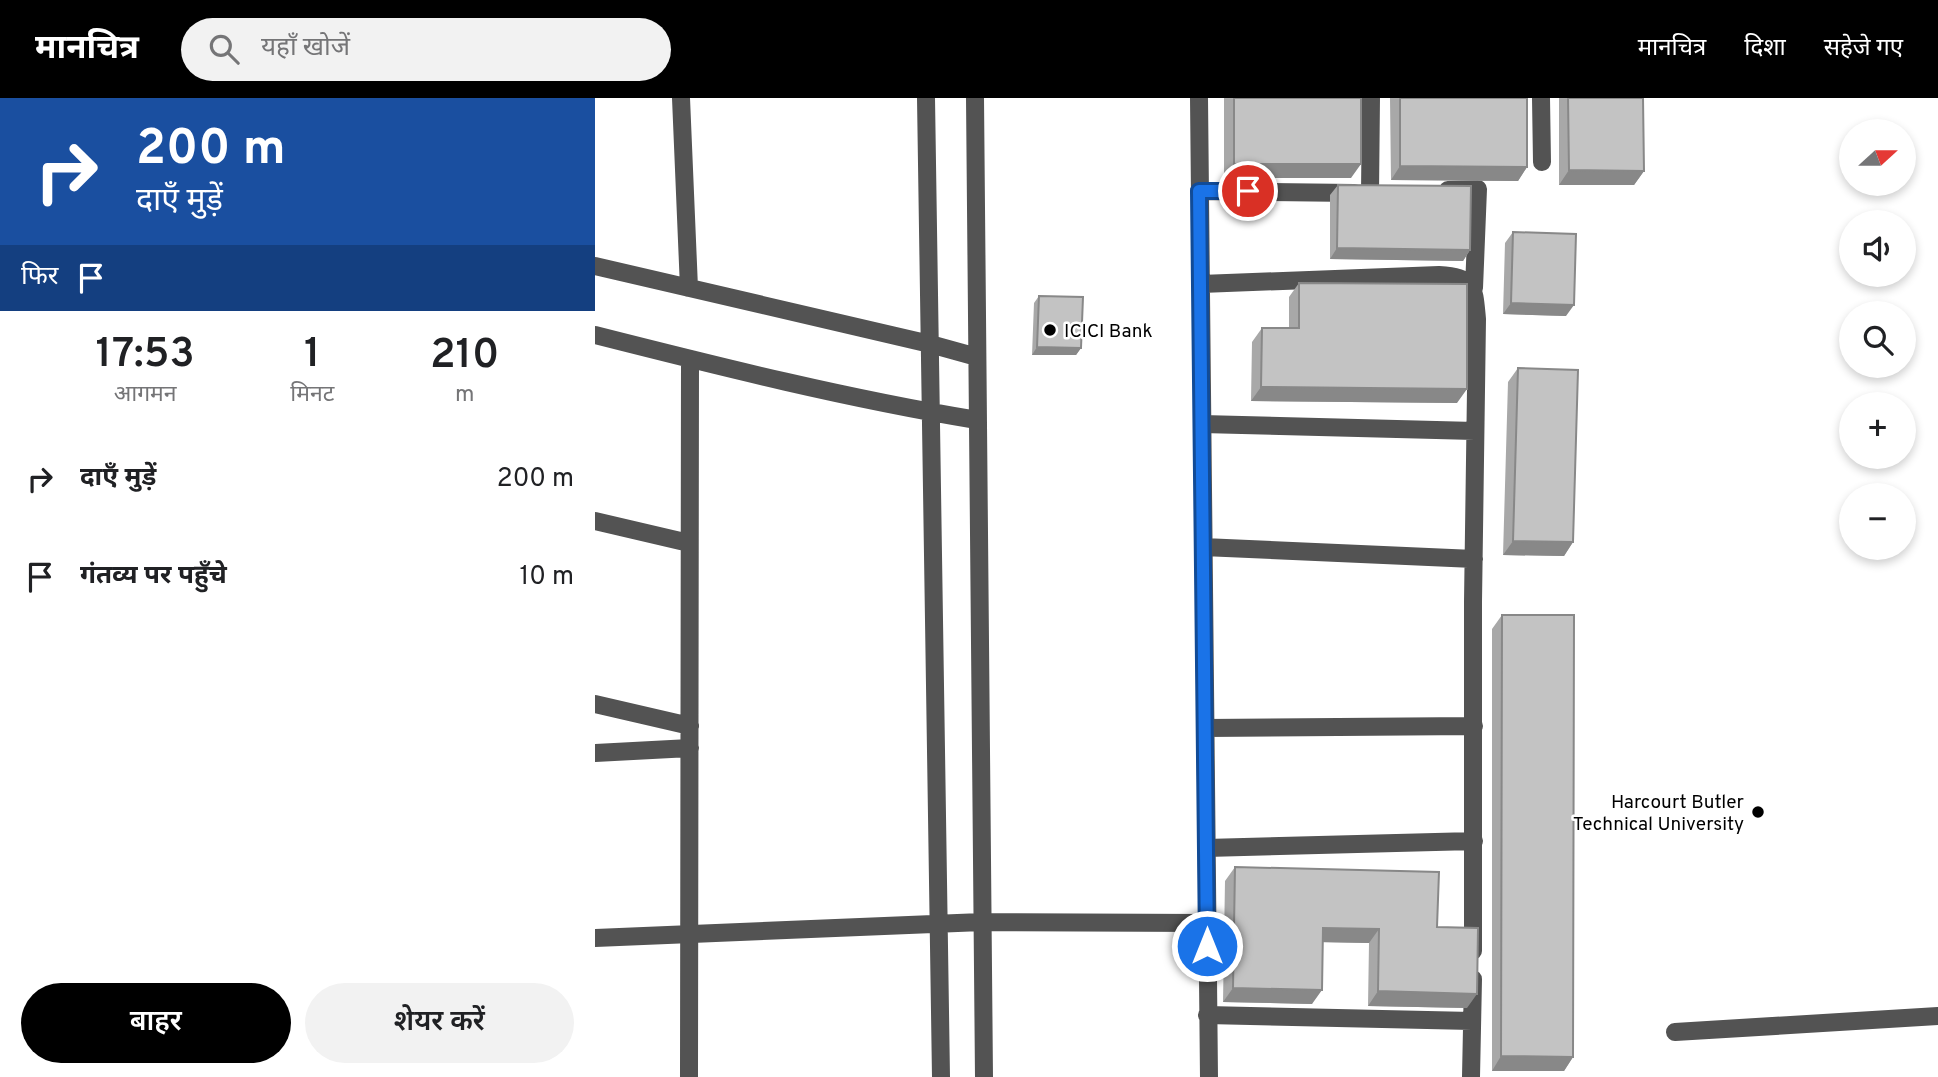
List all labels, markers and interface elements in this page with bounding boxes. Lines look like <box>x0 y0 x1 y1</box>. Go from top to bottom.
search box <box>181 18 671 81</box>
text: मानचित्र <box>35 29 139 71</box>
icon: search <box>205 30 243 68</box>
text: यहाँ खोजें <box>261 32 350 65</box>
text: मानचित्र <box>1638 34 1706 64</box>
text: दिशा <box>1744 34 1786 64</box>
text: सहेजे गए <box>1824 34 1903 64</box>
north arrow <box>1839 119 1916 196</box>
map controls <box>1839 119 1916 560</box>
text: 200 m <box>136 120 286 182</box>
icon: right <box>21 126 112 217</box>
pin <box>1218 161 1278 221</box>
icon: arrive <box>1229 172 1267 210</box>
text: दाएँ मुड़ें <box>136 182 223 222</box>
button: sound <box>1839 210 1916 287</box>
icon: arrive <box>72 259 110 297</box>
text: फिर <box>21 261 58 294</box>
button: search <box>1839 301 1916 378</box>
place label: ICICI Bank <box>1064 320 1153 344</box>
marker: ICICI Bank <box>1042 322 1058 338</box>
text: 17:53 <box>96 329 195 382</box>
text: 1 <box>304 329 321 382</box>
text: 210 <box>430 330 499 383</box>
text: आगमन <box>114 381 177 410</box>
text: मिनट <box>290 381 334 410</box>
text: m <box>455 381 474 410</box>
button: + <box>1839 392 1916 469</box>
icon: right <box>21 460 59 498</box>
text: दाएँ मुड़ें <box>80 462 156 495</box>
text: 200 m <box>497 463 574 496</box>
button: − <box>1839 483 1916 560</box>
icon: arrive <box>21 558 59 596</box>
text: गंतव्य पर पहुँचे <box>80 560 227 593</box>
text: 10 m <box>519 561 574 594</box>
place label: Harcourt Butler Technical University <box>1573 791 1745 837</box>
marker: Harcourt Butler Technical University <box>1750 804 1766 820</box>
position arrow <box>1170 909 1244 983</box>
button: बाहर <box>21 983 291 1063</box>
button: शेयर करें <box>305 983 574 1063</box>

